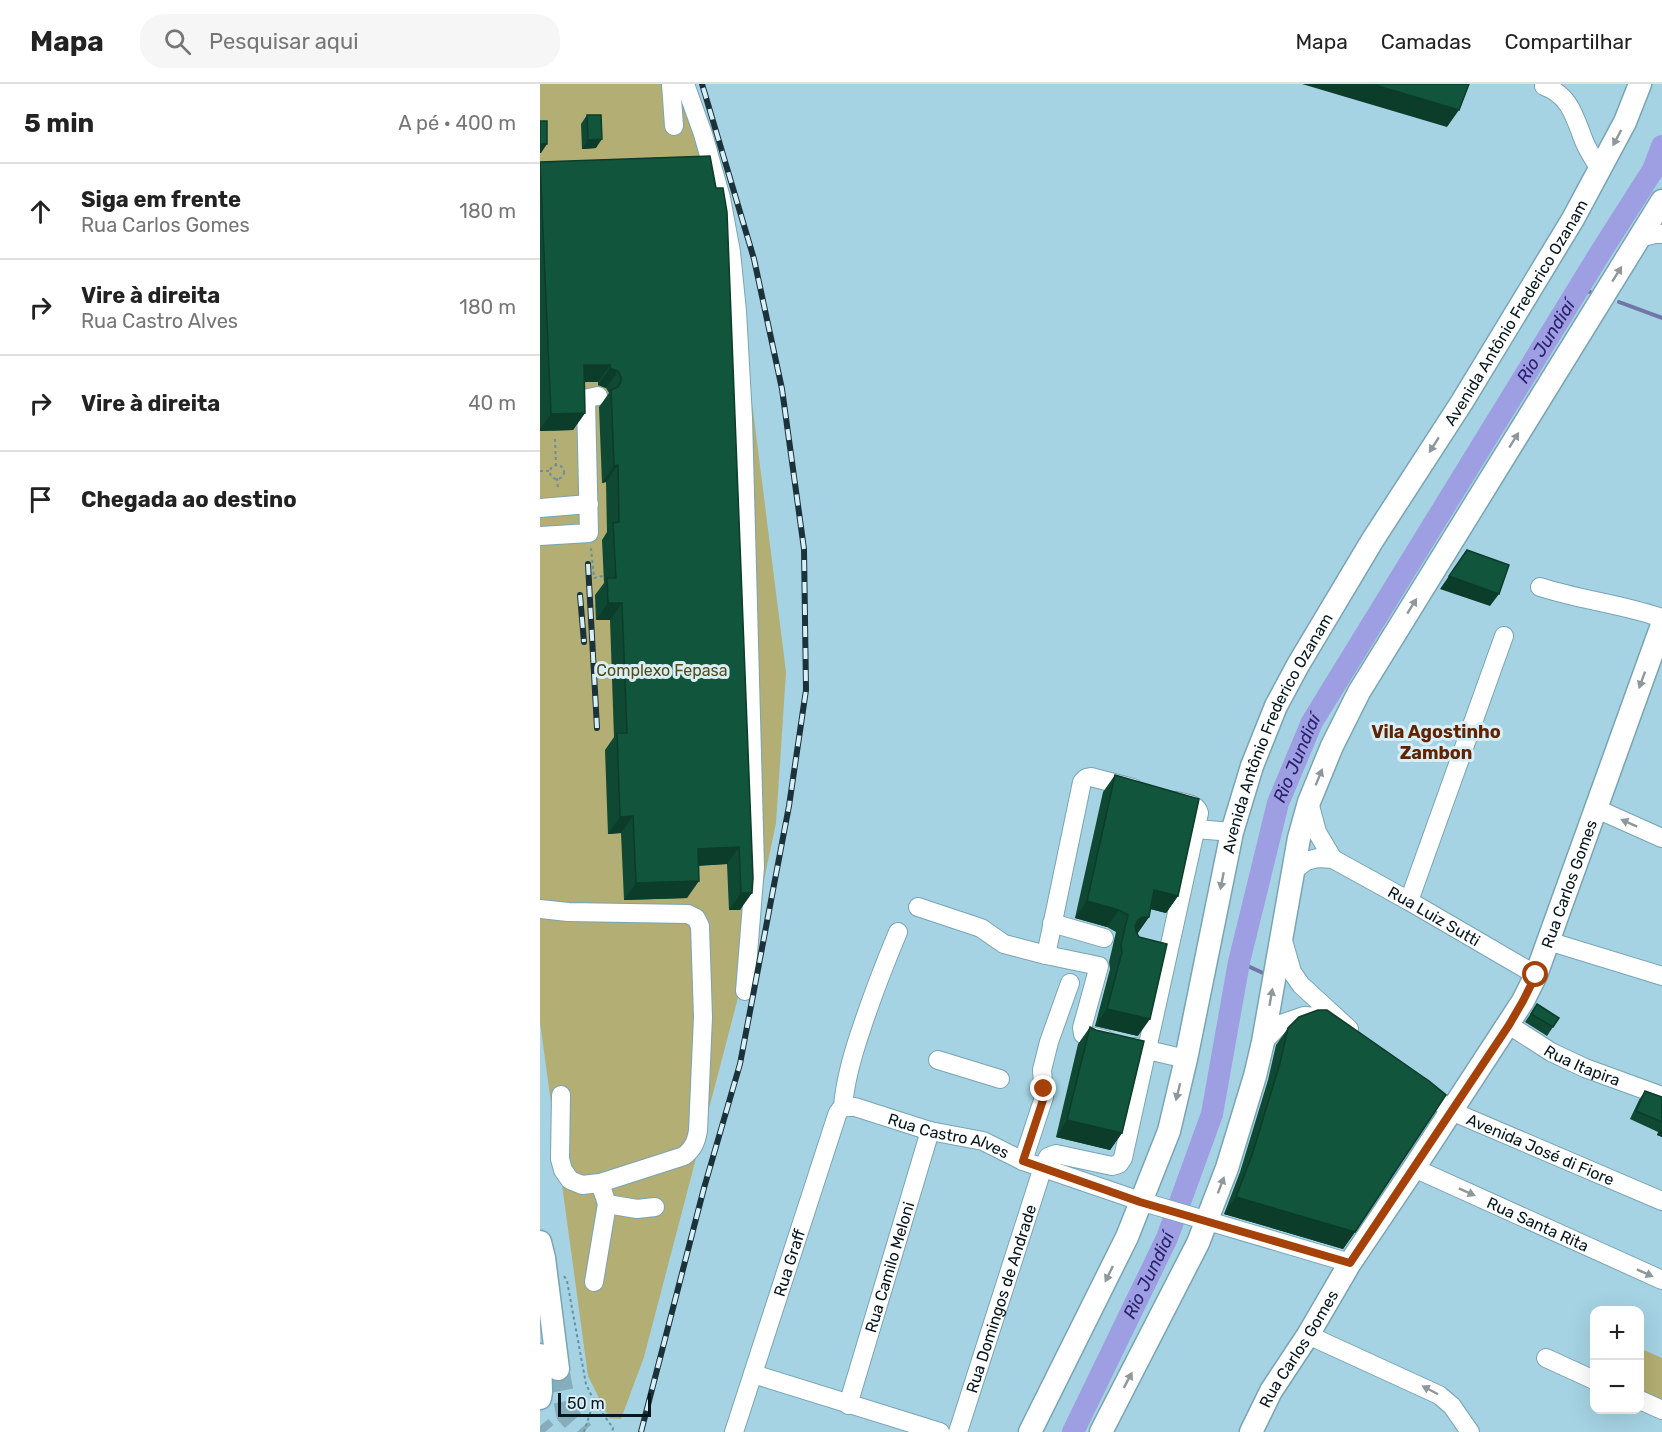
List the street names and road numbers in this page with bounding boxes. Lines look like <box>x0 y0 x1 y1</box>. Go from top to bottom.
street label: Avenida Antônio Frederico Ozanam <box>1440 196 1591 429</box>
street label: Avenida Antônio Frederico Ozanam <box>1218 610 1336 855</box>
street label: Rua Carlos Gomes <box>1537 817 1601 951</box>
street label: Rua Luiz Sutti <box>1385 882 1484 950</box>
street label: Rua Itapira <box>1541 1041 1623 1090</box>
street label: Rua Castro Alves <box>886 1109 1013 1162</box>
street label: Avenida José di Fiore <box>1464 1109 1617 1189</box>
street label: Rua Santa Rita <box>1484 1193 1592 1255</box>
street label: Rua Camilo Meloni <box>861 1199 918 1335</box>
street label: Rua Domingos de Andrade <box>962 1202 1040 1395</box>
street label: Rua Graff <box>769 1227 809 1299</box>
street label: Rua Carlos Gomes <box>1255 1286 1342 1411</box>

